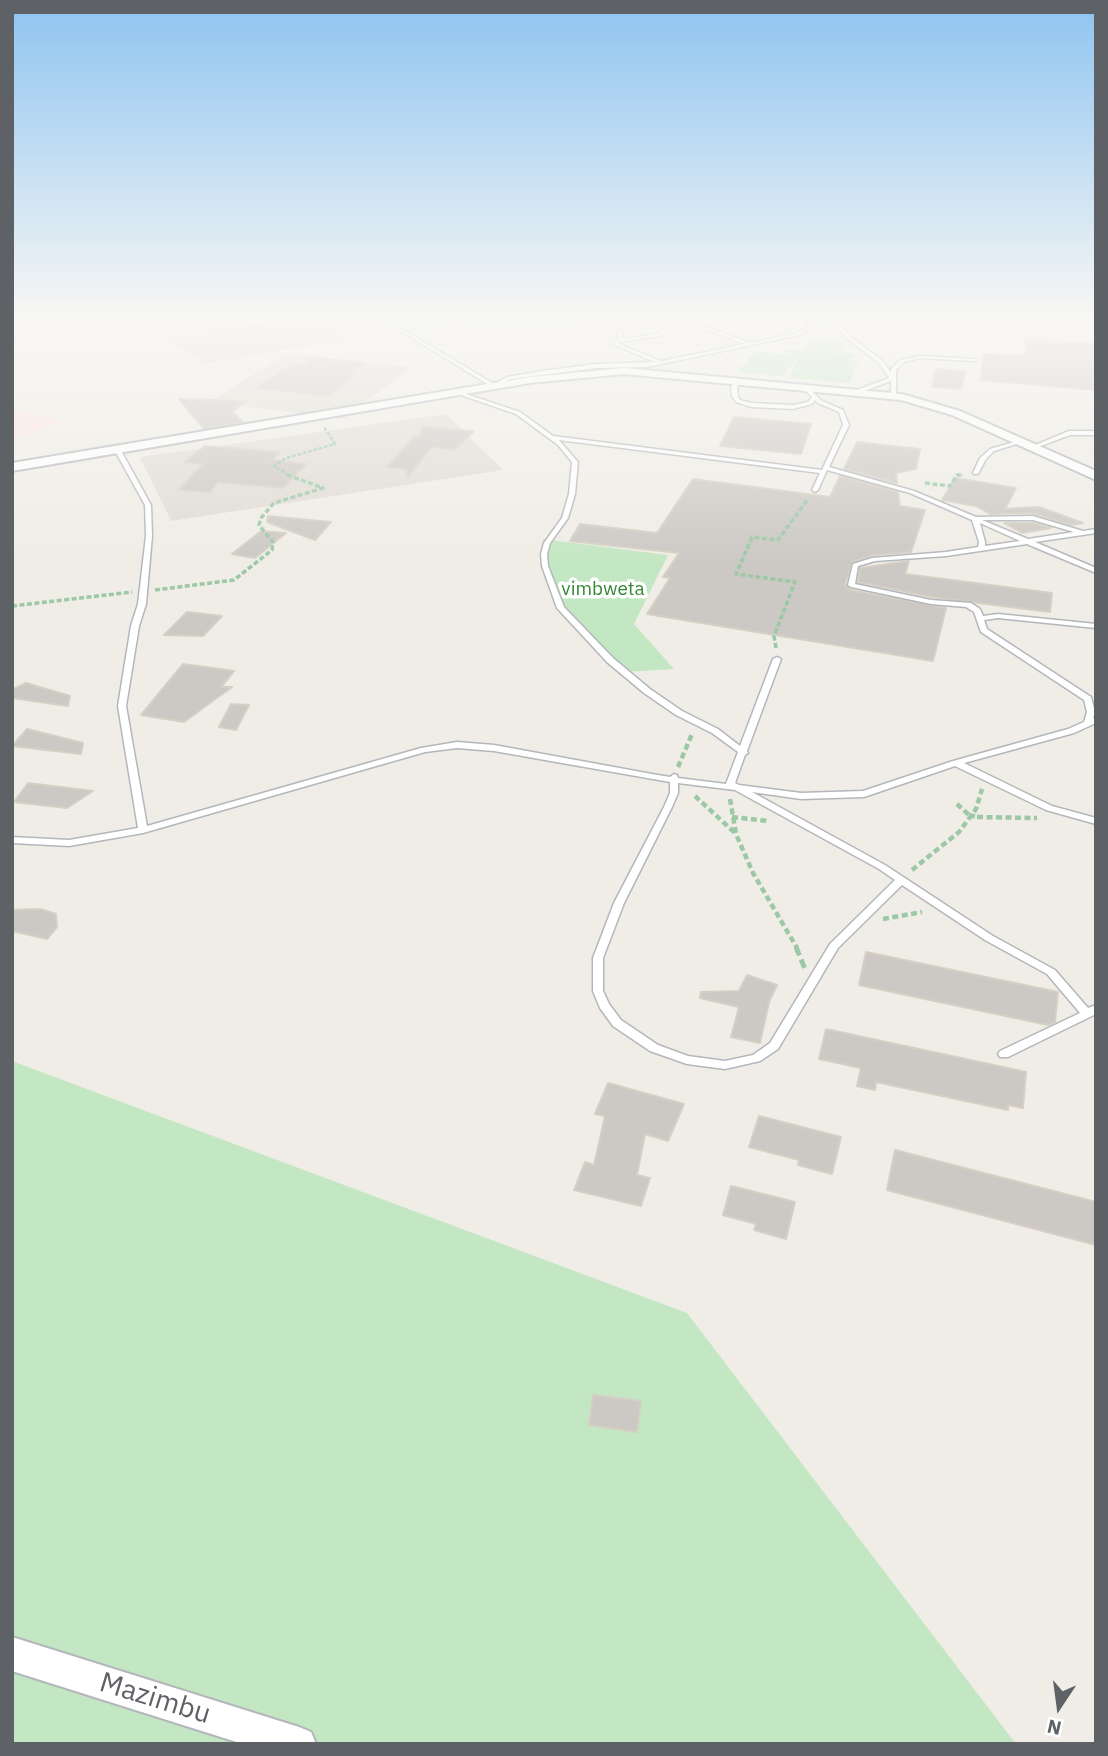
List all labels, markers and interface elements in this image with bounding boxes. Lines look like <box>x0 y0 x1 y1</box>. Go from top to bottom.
park label: vimbweta <box>561 579 645 601</box>
street label: Mazimbu <box>95 1666 215 1732</box>
north arrow <box>1024 1672 1094 1742</box>
text: N <box>1045 1714 1064 1741</box>

